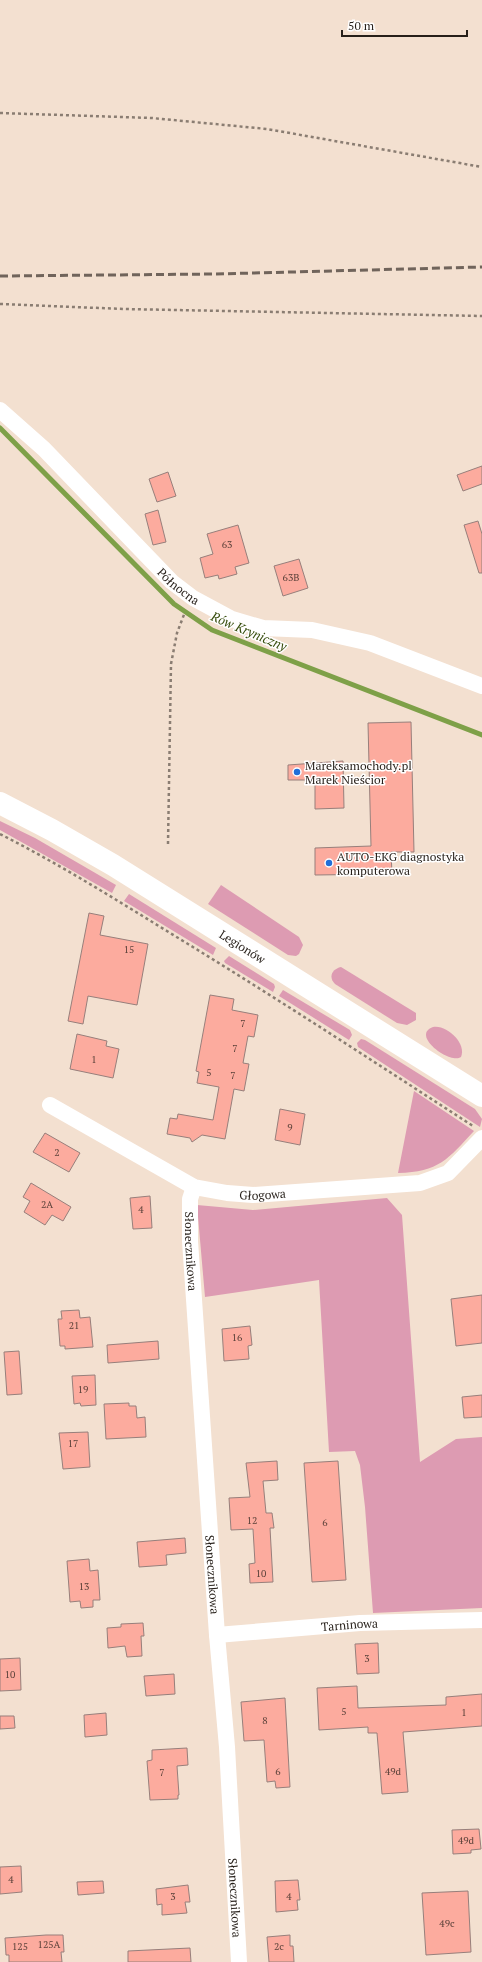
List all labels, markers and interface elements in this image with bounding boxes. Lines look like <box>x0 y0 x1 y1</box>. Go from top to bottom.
scale bar <box>342 12 467 38</box>
text: 50 m <box>348 18 375 33</box>
house number: 63 <box>222 538 232 551</box>
street label: Północna <box>155 564 202 608</box>
house number: 63B <box>283 571 299 584</box>
water label: Rów Kryniczny <box>207 607 291 655</box>
place label: Mareksamochody.pl Marek Nieścior <box>305 758 412 787</box>
marker: Mareksamochody.pl Marek Nieścior <box>292 767 302 777</box>
place label: AUTO-EKG diagnostyka komputerowa <box>337 849 464 878</box>
marker: AUTO-EKG diagnostyka komputerowa <box>324 858 334 868</box>
street label: Legionów <box>217 926 269 966</box>
house number: 15 <box>124 943 134 956</box>
house number: 7 <box>240 1017 246 1030</box>
house number: 7 <box>232 1042 238 1055</box>
house number: 1 <box>91 1053 97 1066</box>
house number: 5 <box>206 1066 212 1079</box>
house number: 7 <box>230 1069 236 1082</box>
house number: 9 <box>287 1121 293 1134</box>
house number: 2 <box>54 1146 60 1159</box>
street label: Głogowa <box>239 1185 286 1203</box>
house number: 2A <box>41 1198 53 1211</box>
house number: 4 <box>138 1203 144 1216</box>
street label: Słonecznikowa <box>183 1212 201 1292</box>
house number: 21 <box>69 1319 79 1332</box>
house number: 16 <box>232 1331 243 1344</box>
house number: 19 <box>78 1383 88 1396</box>
house number: 17 <box>68 1437 78 1450</box>
house number: 12 <box>247 1514 257 1527</box>
house number: 6 <box>322 1516 328 1529</box>
street label: Słonecznikowa <box>203 1534 223 1615</box>
house number: 10 <box>256 1567 266 1580</box>
house number: 13 <box>79 1580 89 1593</box>
street label: Tarninowa <box>321 1615 378 1634</box>
house number: 3 <box>364 1652 370 1665</box>
house number: 10 <box>5 1668 15 1681</box>
house number: 5 <box>341 1705 347 1718</box>
house number: 1 <box>461 1706 467 1719</box>
house number: 8 <box>262 1714 268 1727</box>
house number: 6 <box>275 1765 281 1778</box>
house number: 49d <box>385 1765 402 1778</box>
house number: 7 <box>159 1766 165 1779</box>
house number: 49d <box>458 1834 475 1847</box>
street label: Słonecznikowa <box>226 1858 245 1938</box>
house number: 4 <box>8 1873 14 1886</box>
house number: 3 <box>170 1890 176 1903</box>
house number: 4 <box>286 1890 292 1903</box>
house number: 49c <box>439 1917 455 1930</box>
house number: 125A <box>38 1938 61 1951</box>
house number: 125 <box>12 1940 28 1953</box>
house number: 2c <box>274 1940 284 1953</box>

